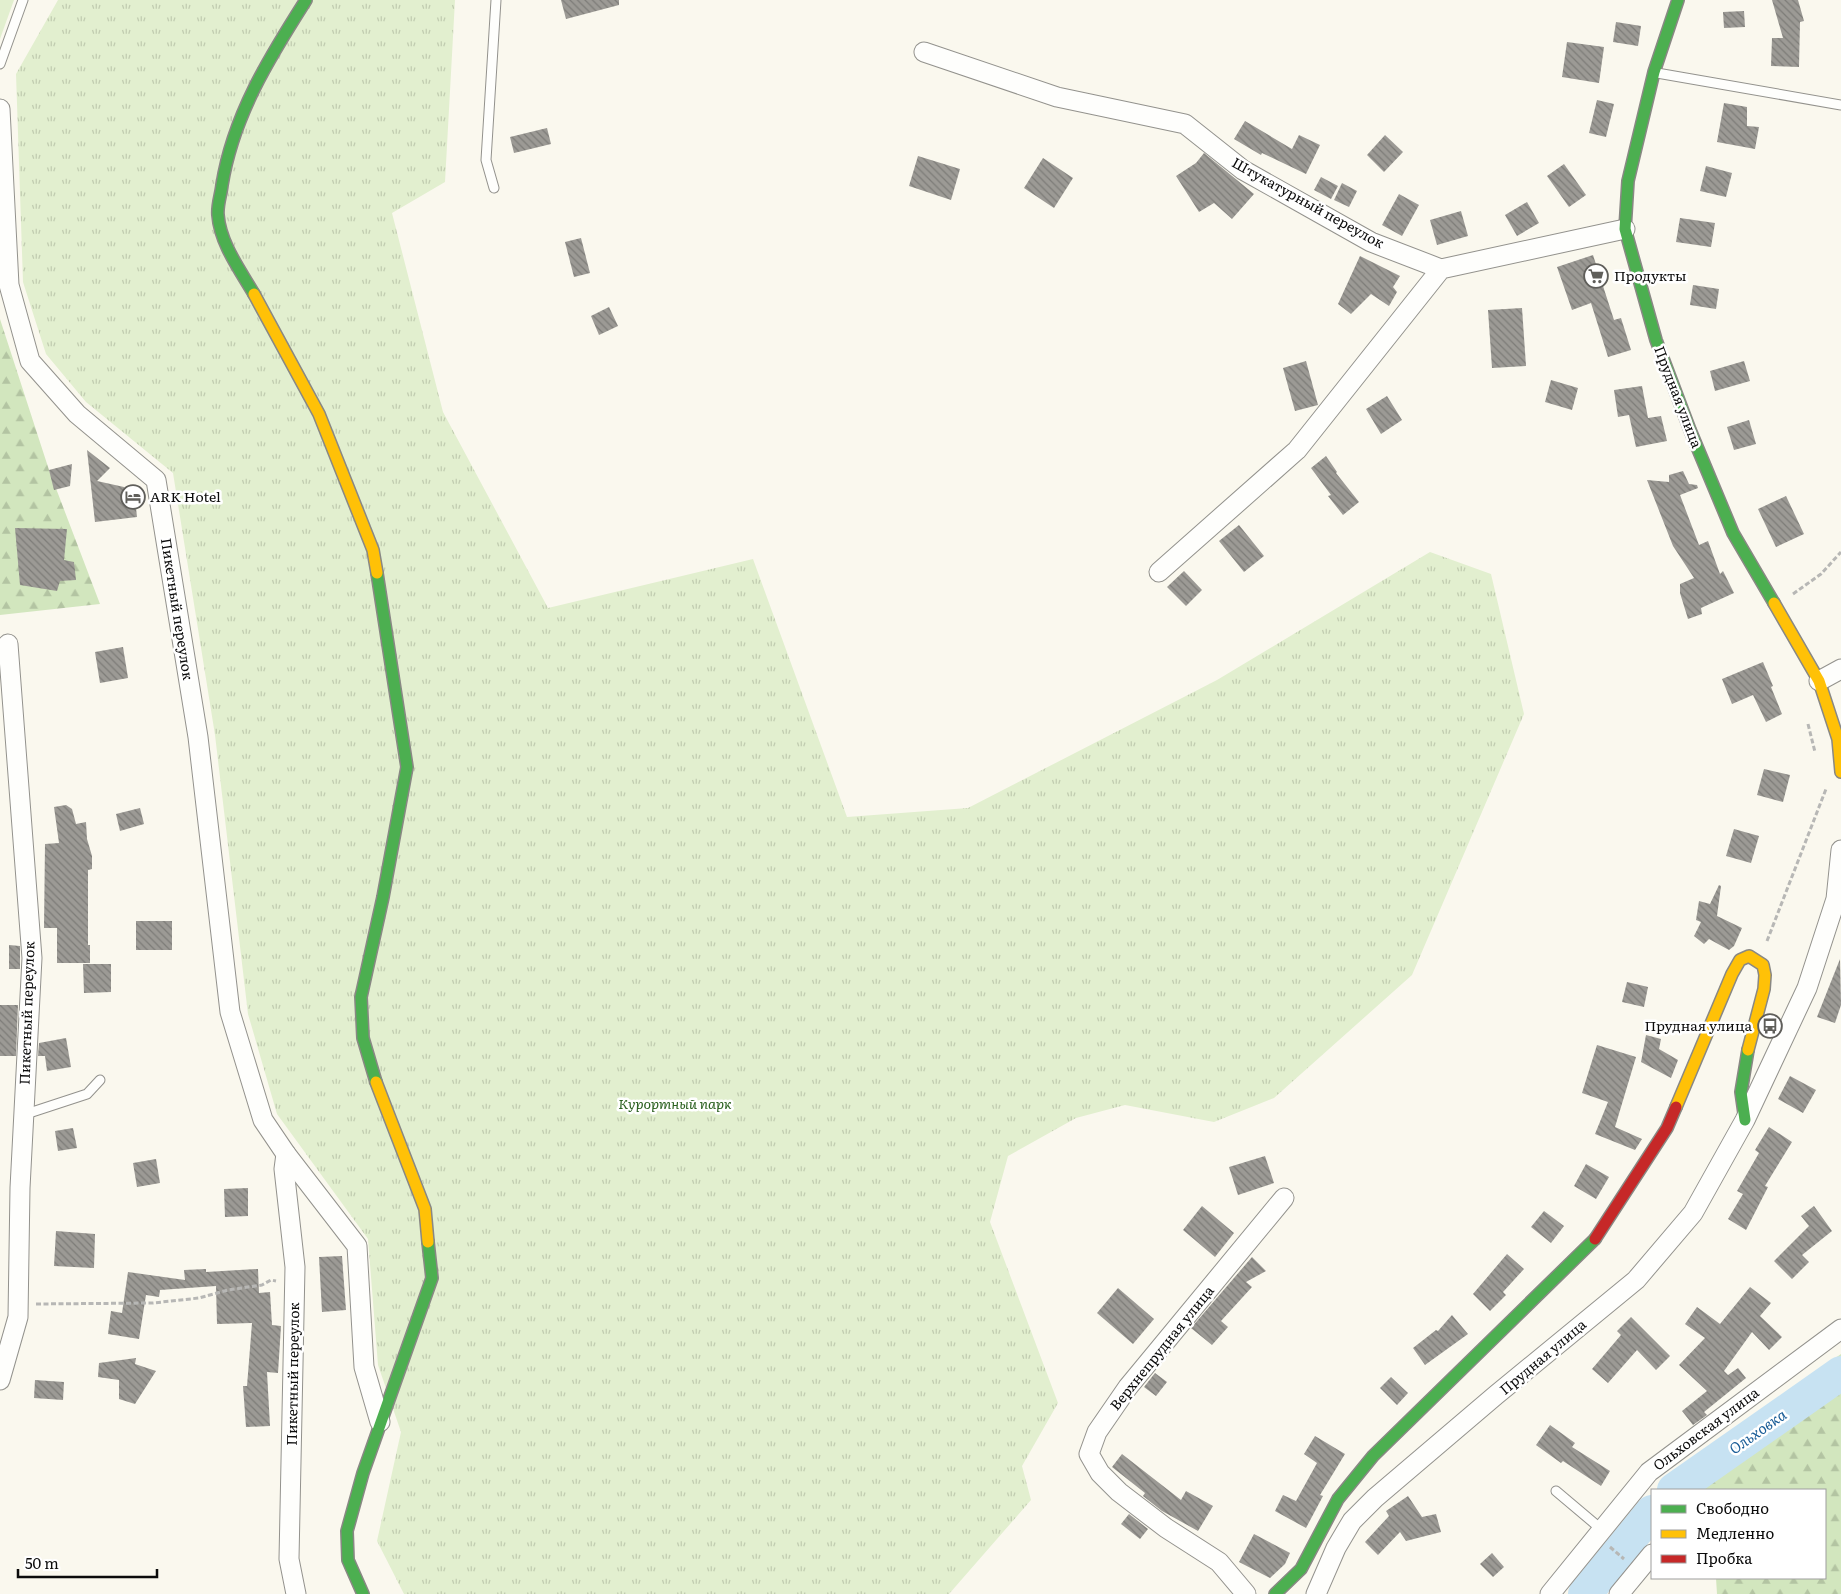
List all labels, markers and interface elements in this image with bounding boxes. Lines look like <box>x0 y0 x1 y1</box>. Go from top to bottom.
street label: Штукатурный переулок <box>1229 152 1389 253</box>
supermarket icon: Продукты <box>1583 263 1609 289</box>
place label: Продукты <box>1614 265 1687 285</box>
street label: Прудная улица <box>1650 343 1708 451</box>
hotel icon: ARK Hotel <box>120 484 146 510</box>
place label: ARK Hotel <box>150 486 221 506</box>
street label: Пикетный переулок <box>157 536 199 682</box>
street label: Пикетный переулок <box>14 940 39 1085</box>
bus stop icon: Прудная улица <box>1757 1013 1783 1039</box>
place label: Прудная улица <box>1644 1015 1752 1035</box>
park label: Курортный парк <box>618 1093 732 1113</box>
street label: Верхнепрудная улица <box>1105 1280 1218 1414</box>
street label: Пикетный переулок <box>281 1301 303 1446</box>
street label: Прудная улица <box>1495 1314 1590 1398</box>
street label: Ольховская улица <box>1648 1382 1763 1475</box>
water label: Ольховка <box>1724 1402 1791 1459</box>
legend <box>1651 1489 1826 1579</box>
text: Свободно <box>1696 1496 1769 1519</box>
text: Медленно <box>1696 1521 1774 1544</box>
scale bar <box>18 1546 156 1578</box>
text: Пробка <box>1696 1546 1753 1569</box>
text: 50 m <box>25 1551 59 1574</box>

